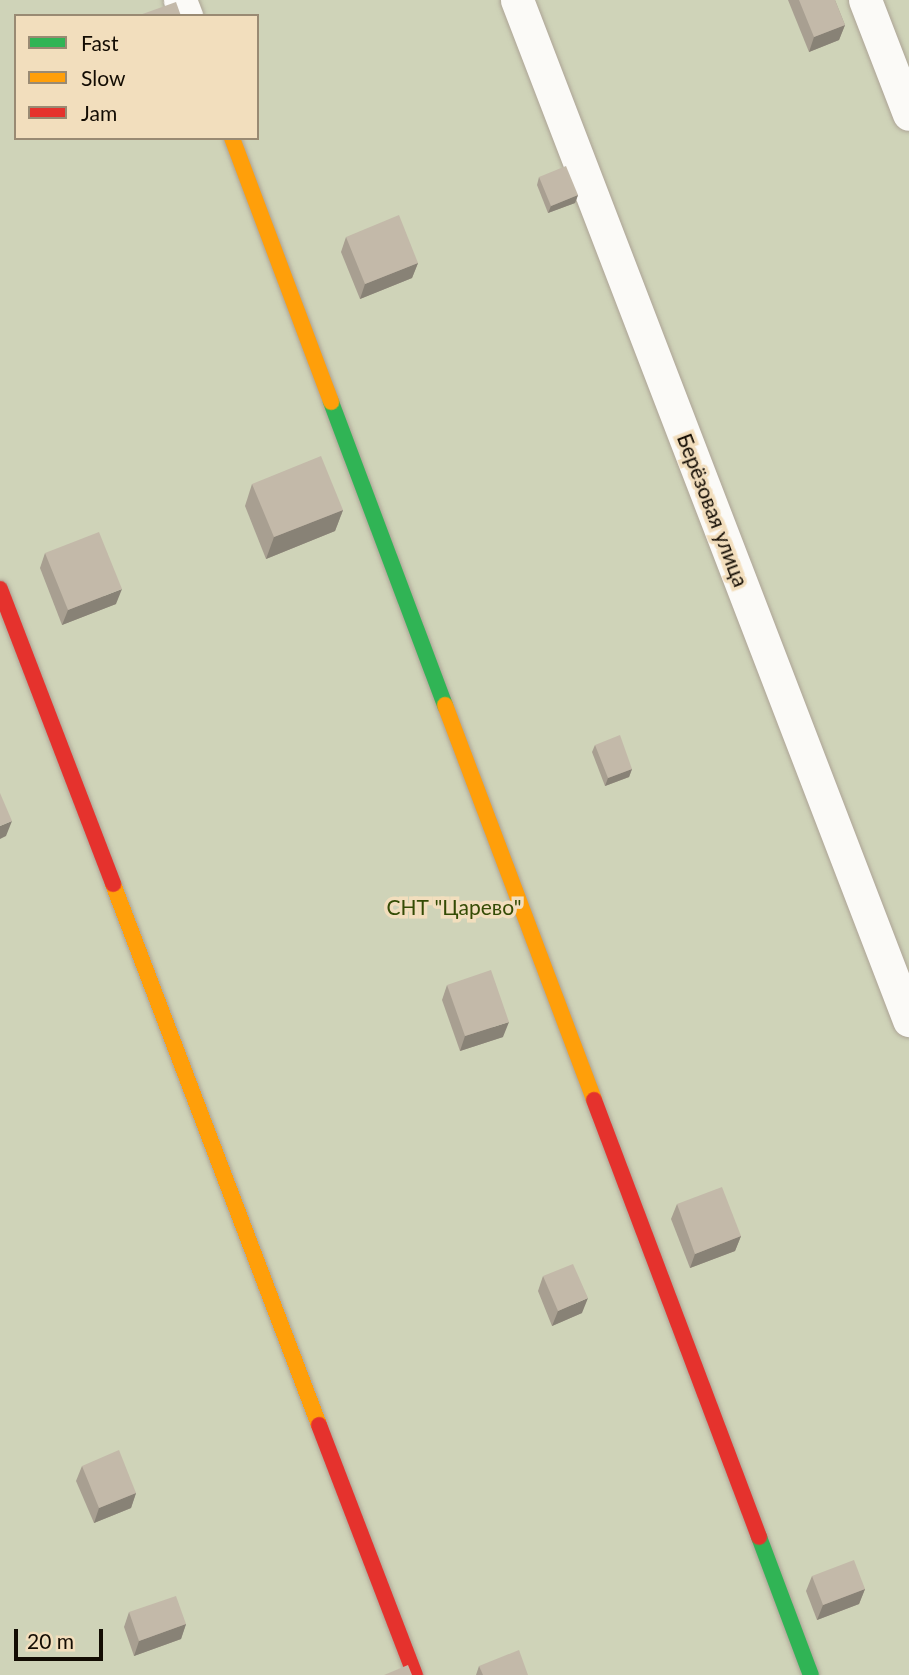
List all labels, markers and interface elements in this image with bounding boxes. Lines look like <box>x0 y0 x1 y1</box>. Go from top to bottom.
legend <box>14 14 259 140</box>
text: Fast <box>81 30 118 55</box>
text: Slow <box>81 65 125 90</box>
text: Jam <box>81 100 117 125</box>
street label: Берёзовая улица <box>672 430 754 590</box>
park label: СНТ "Царево" <box>387 894 521 920</box>
scale bar <box>18 1616 107 1660</box>
text: 20 m <box>27 1628 74 1653</box>

